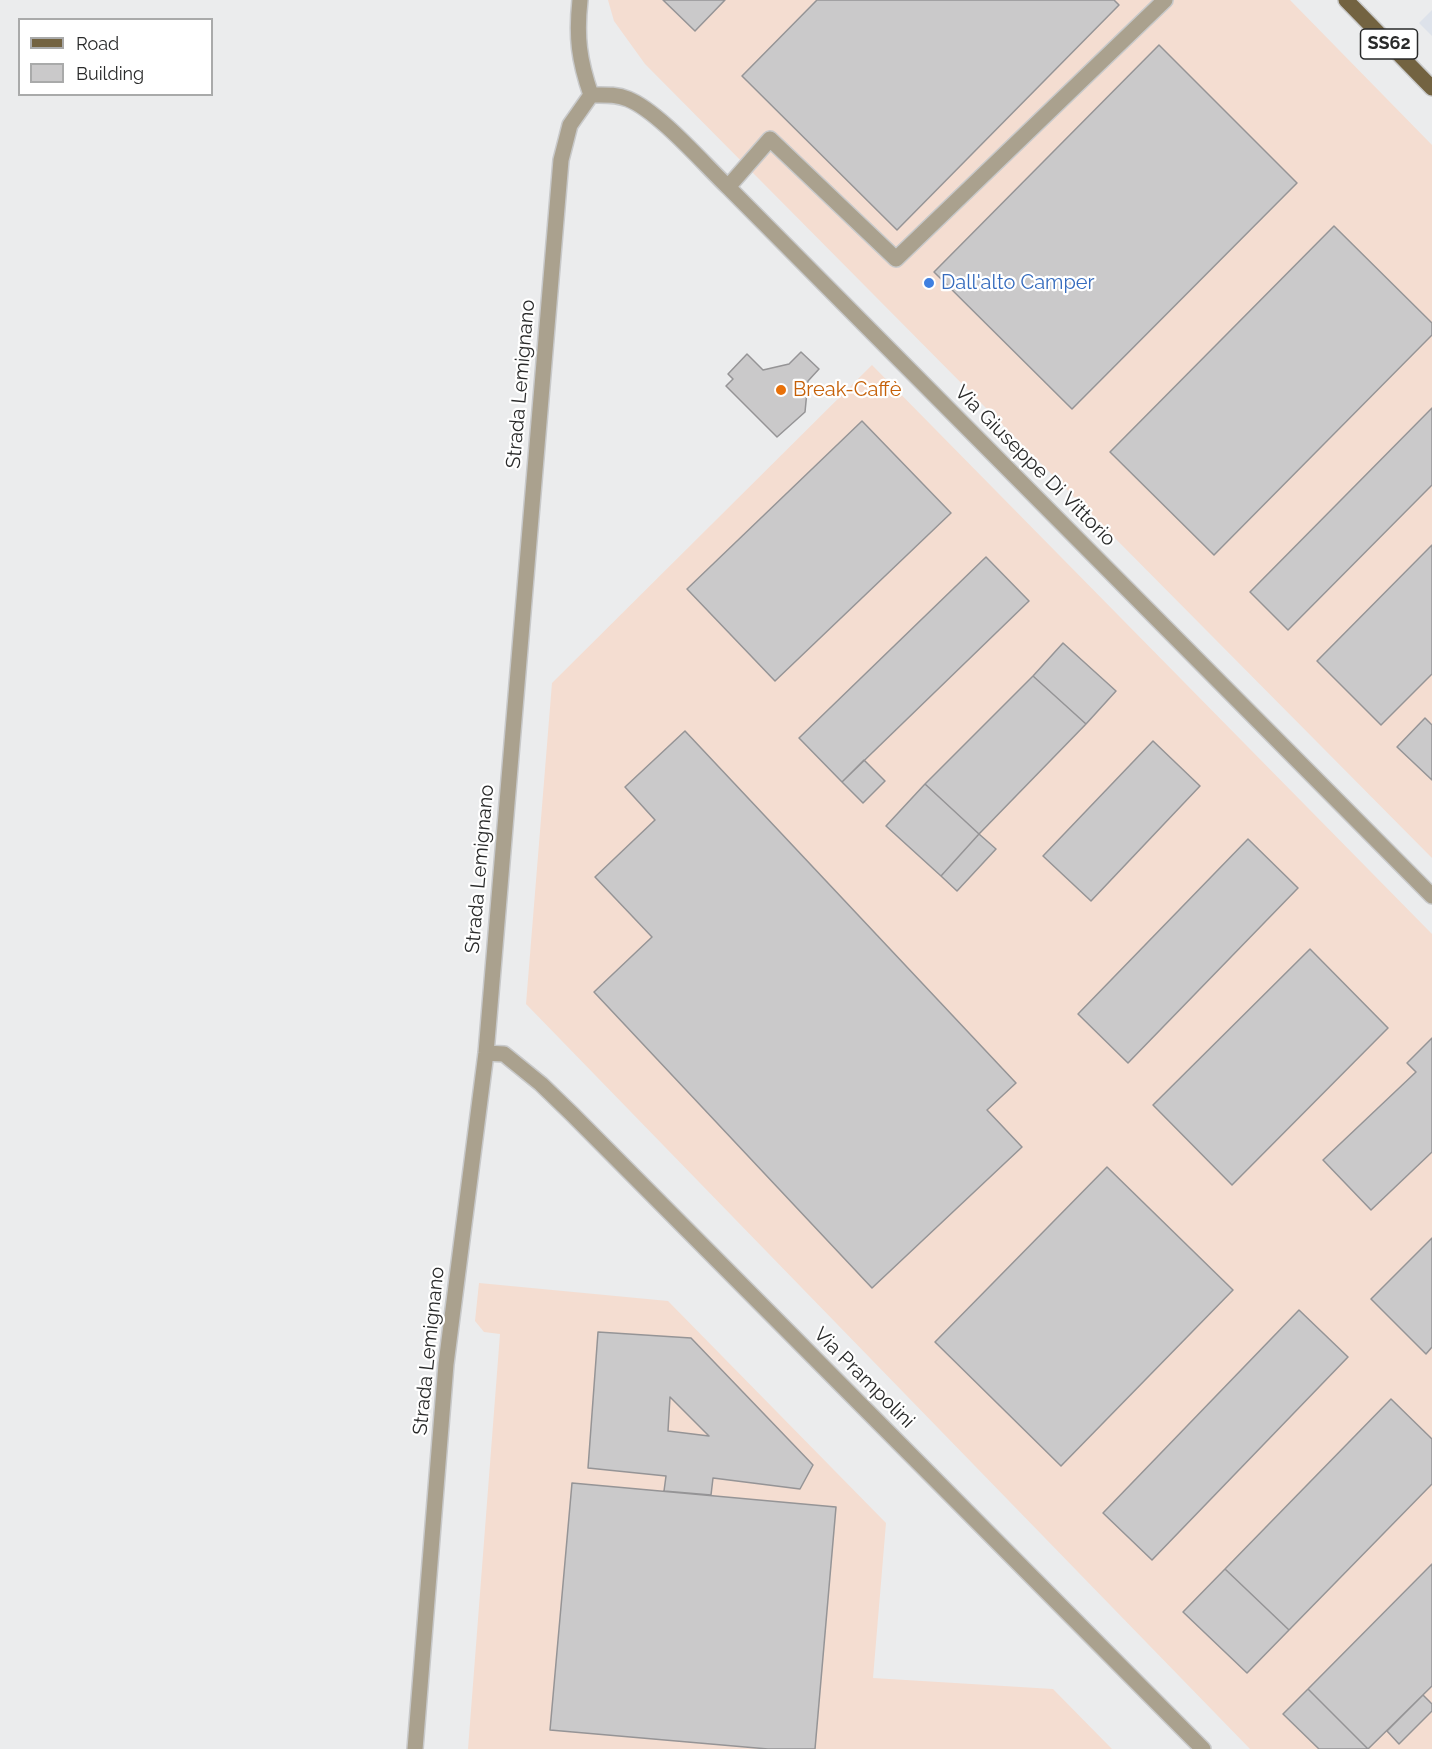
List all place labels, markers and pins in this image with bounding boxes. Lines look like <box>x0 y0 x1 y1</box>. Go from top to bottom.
place label: Dall'alto Camper <box>941 271 1095 295</box>
marker: Dall'alto Camper <box>922 276 936 290</box>
place label: Break-Caffè <box>793 378 901 402</box>
marker: Break-Caffè <box>774 383 788 397</box>

